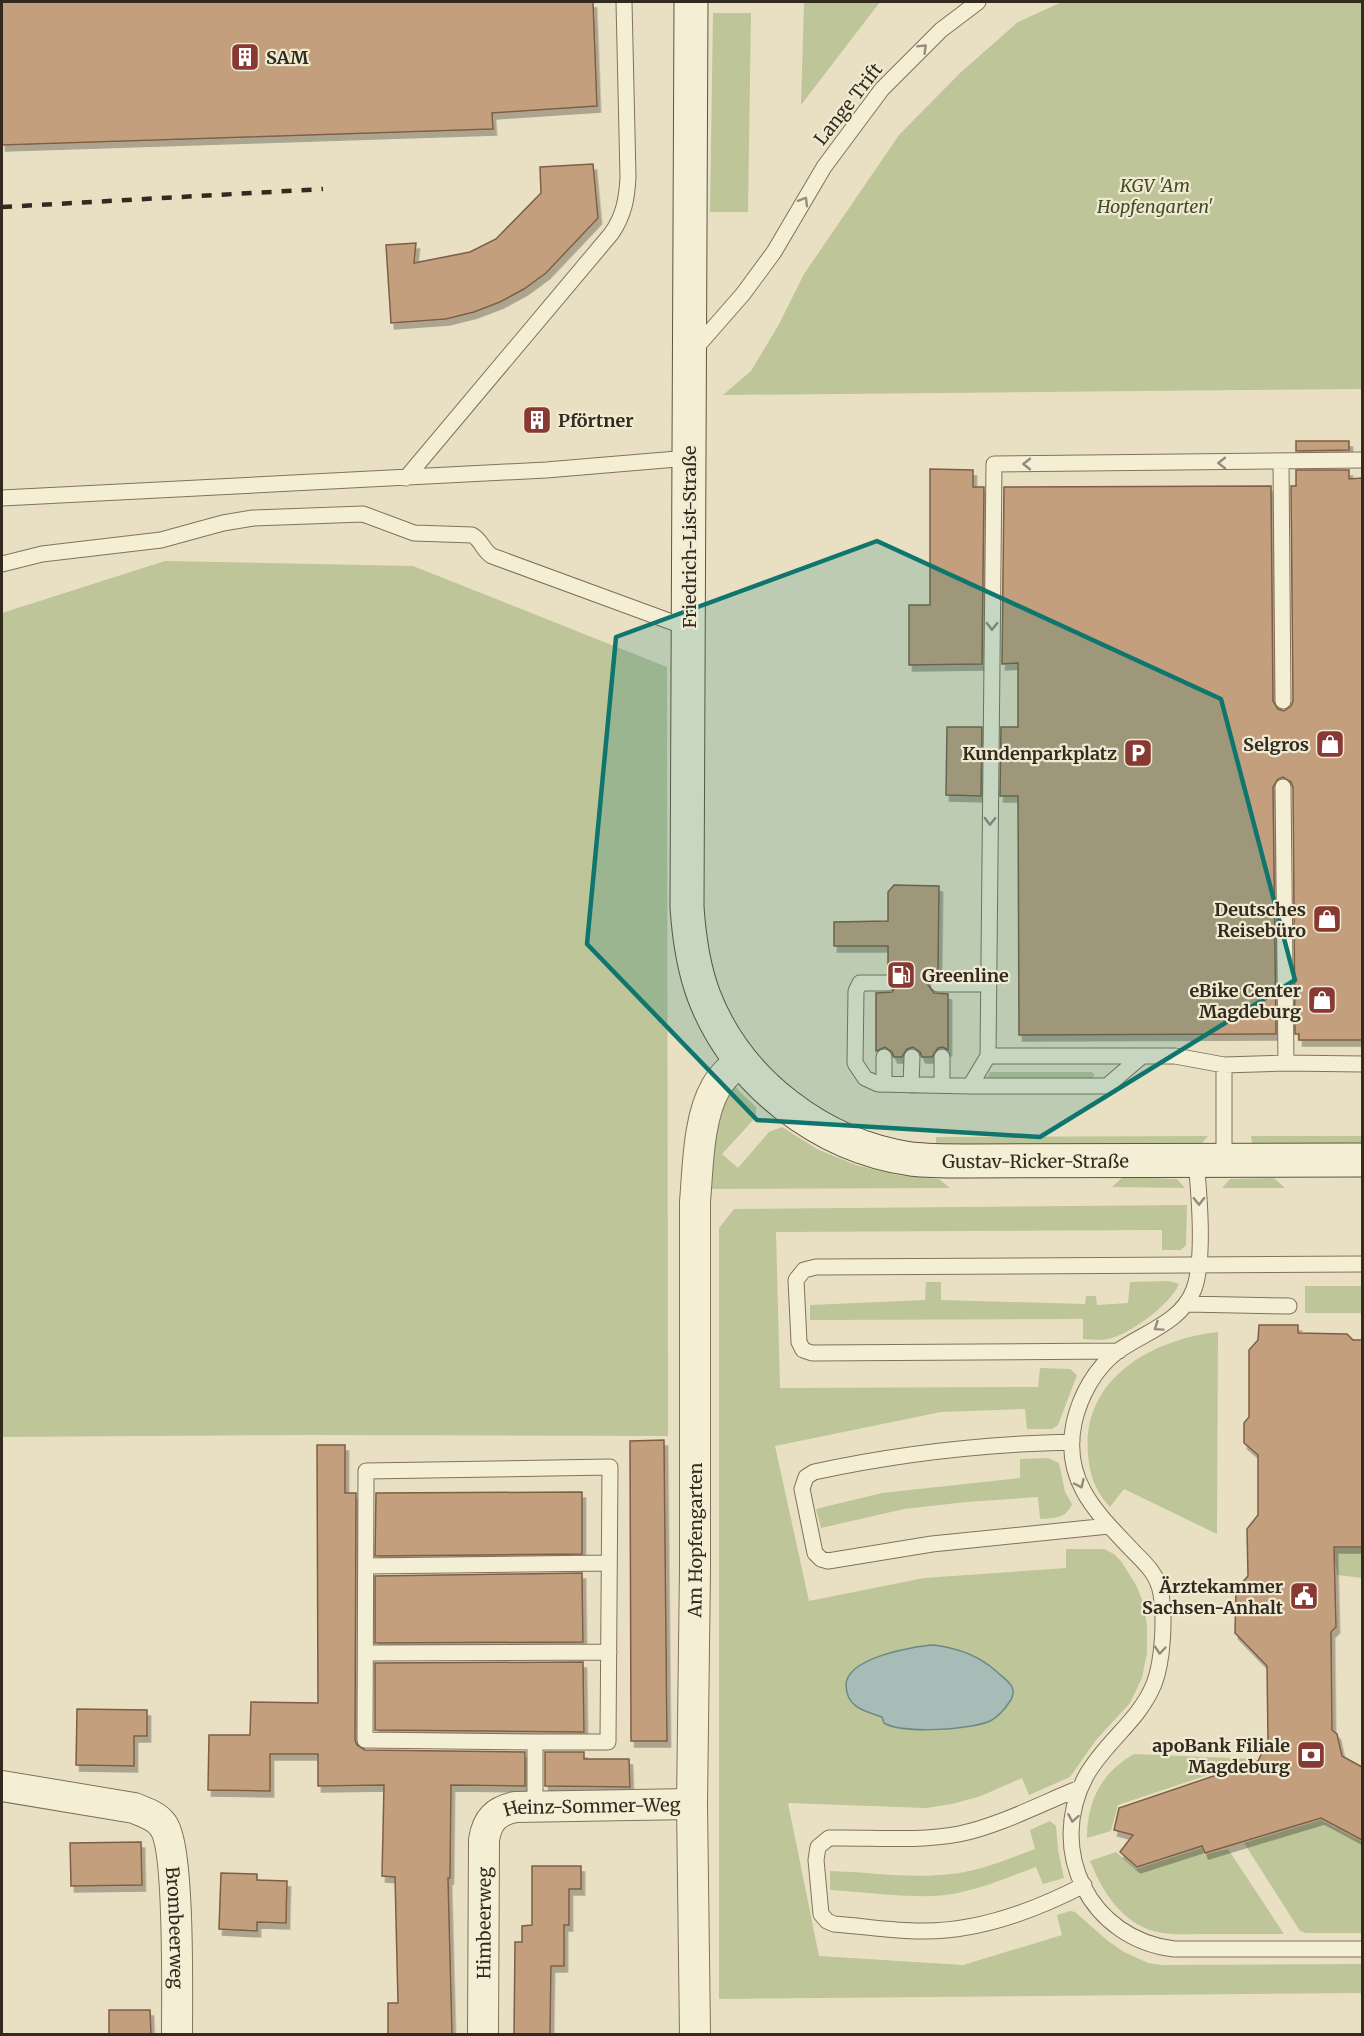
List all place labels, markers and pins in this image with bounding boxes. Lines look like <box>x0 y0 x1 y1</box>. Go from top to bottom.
building icon: SAM <box>229 41 261 73</box>
place label: SAM <box>266 46 309 69</box>
building icon: Pförtner <box>521 404 553 436</box>
place label: Pförtner <box>558 409 634 432</box>
shop icon: Selgros <box>1314 728 1346 760</box>
place label: Selgros <box>1243 733 1309 756</box>
parking icon: Kundenparkplatz <box>1122 737 1154 769</box>
place label: Kundenparkplatz <box>962 742 1117 765</box>
place label: Deutsches Reisebüro <box>1214 898 1306 942</box>
shop icon: Deutsches Reisebüro <box>1311 903 1343 935</box>
fuel station icon: Greenline <box>885 959 917 991</box>
place label: Greenline <box>922 964 1009 987</box>
place label: eBike Center Magdeburg <box>1189 979 1301 1023</box>
shop icon: eBike Center Magdeburg <box>1306 984 1338 1016</box>
place label: Ärztekammer Sachsen-Anhalt <box>1142 1575 1284 1619</box>
public building icon: Ärztekammer Sachsen-Anhalt <box>1288 1580 1320 1612</box>
place label: apoBank Filiale Magdeburg <box>1152 1734 1290 1778</box>
bank icon: apoBank Filiale Magdeburg <box>1295 1739 1327 1771</box>

